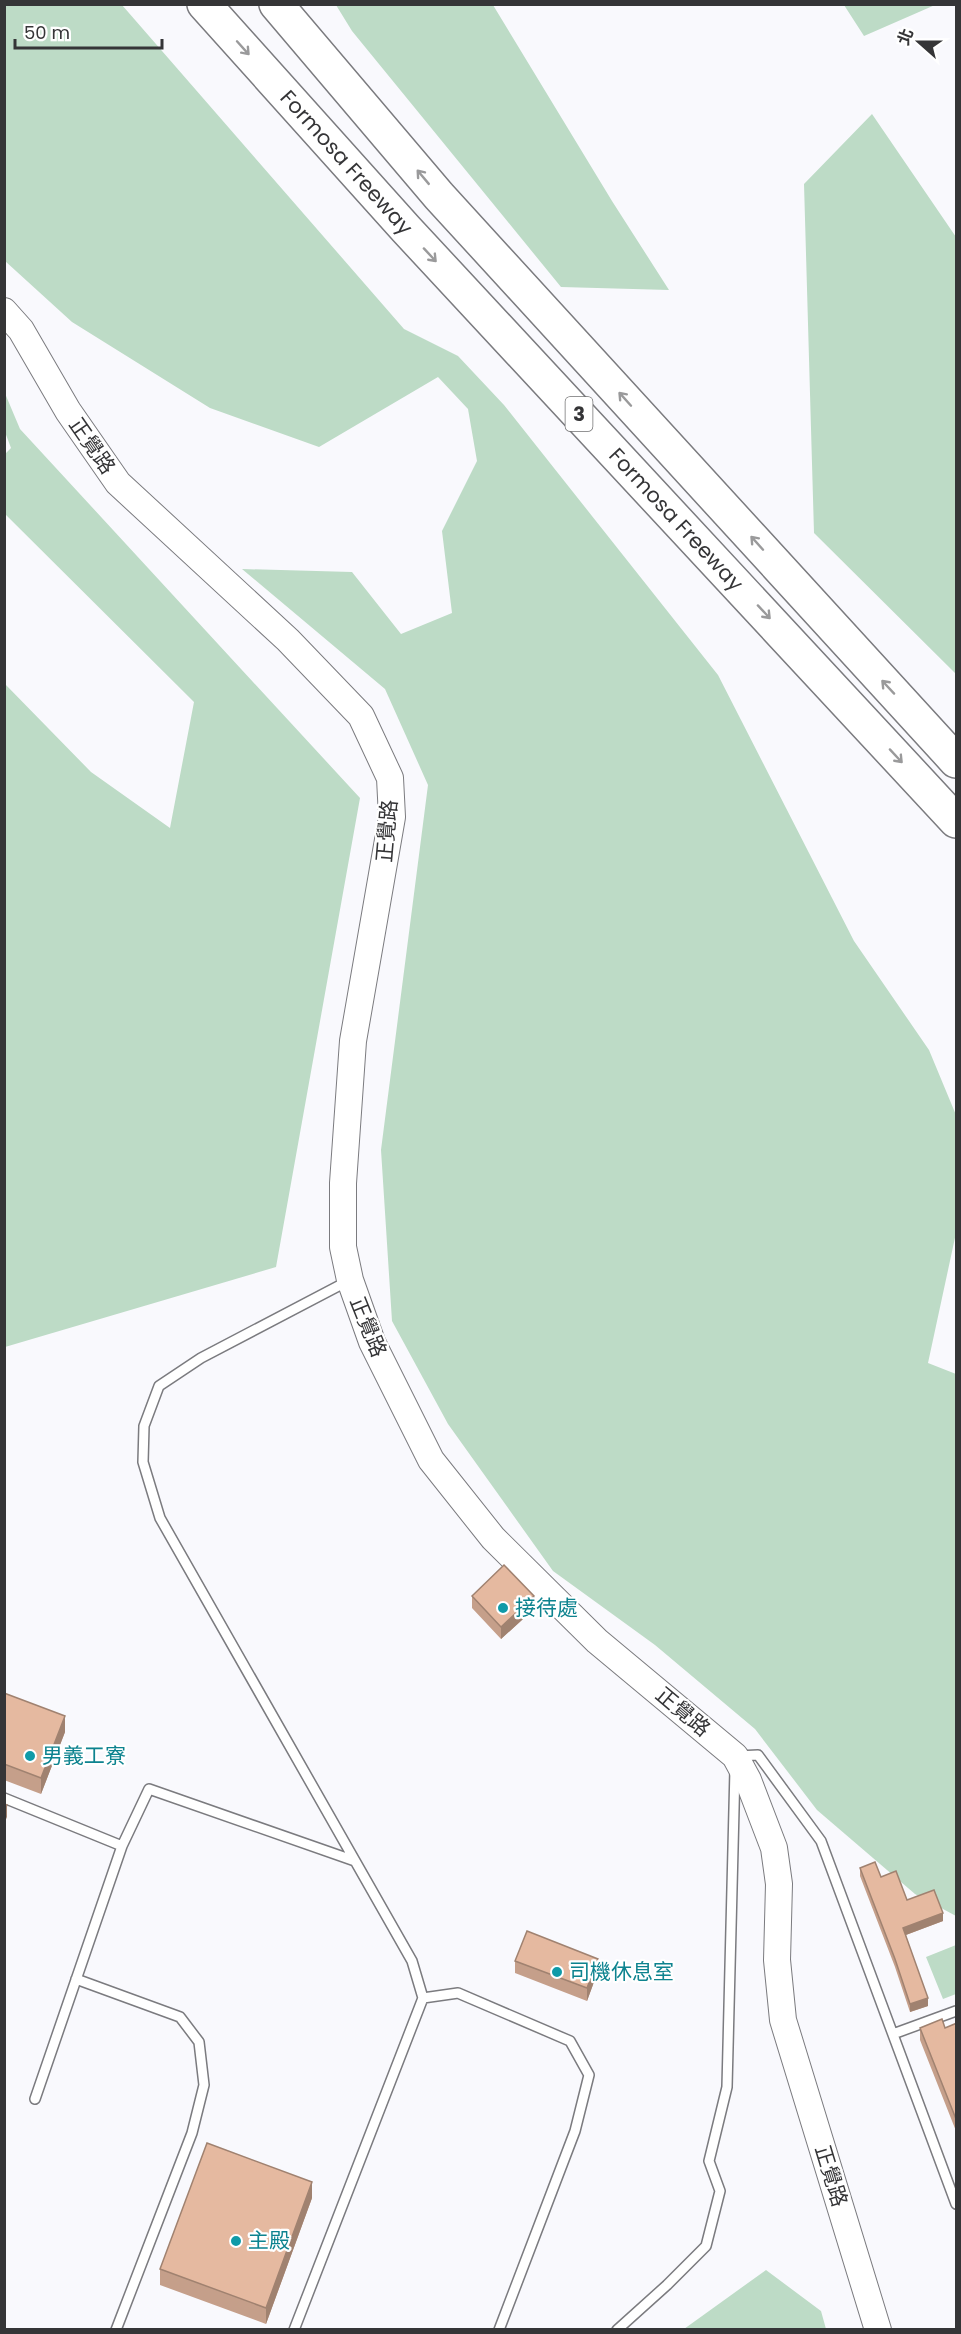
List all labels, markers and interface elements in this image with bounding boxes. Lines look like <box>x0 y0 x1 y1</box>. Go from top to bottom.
scale bar <box>15 12 162 50</box>
north arrow <box>889 12 949 72</box>
text: 50 m <box>24 20 70 45</box>
text: 北 <box>892 25 919 48</box>
one-way arrow <box>236 40 250 55</box>
street label: Formosa Freeway <box>274 83 420 241</box>
one-way arrow <box>416 170 430 185</box>
one-way arrow <box>423 248 437 263</box>
one-way arrow <box>618 392 632 407</box>
road number: 3 <box>566 397 592 431</box>
street label: 正覺路 <box>62 412 122 480</box>
street label: Formosa Freeway <box>603 441 750 597</box>
one-way arrow <box>750 536 764 551</box>
one-way arrow <box>757 605 771 620</box>
one-way arrow <box>882 680 896 695</box>
one-way arrow <box>889 748 903 763</box>
street label: 正覺路 <box>369 798 404 864</box>
street label: 正覺路 <box>343 1292 394 1361</box>
place label: 接待處 <box>515 1593 578 1622</box>
marker: 接待處 <box>496 1601 510 1615</box>
street label: 正覺路 <box>650 1680 717 1743</box>
place label: 男義工寮 <box>42 1741 126 1770</box>
marker: 男義工寮 <box>23 1749 37 1763</box>
place label: 司機休息室 <box>569 1957 674 1986</box>
marker: 司機休息室 <box>550 1965 564 1979</box>
street label: 正覺路 <box>808 2141 855 2210</box>
place label: 主殿 <box>248 2226 290 2255</box>
marker: 主殿 <box>229 2234 243 2248</box>

